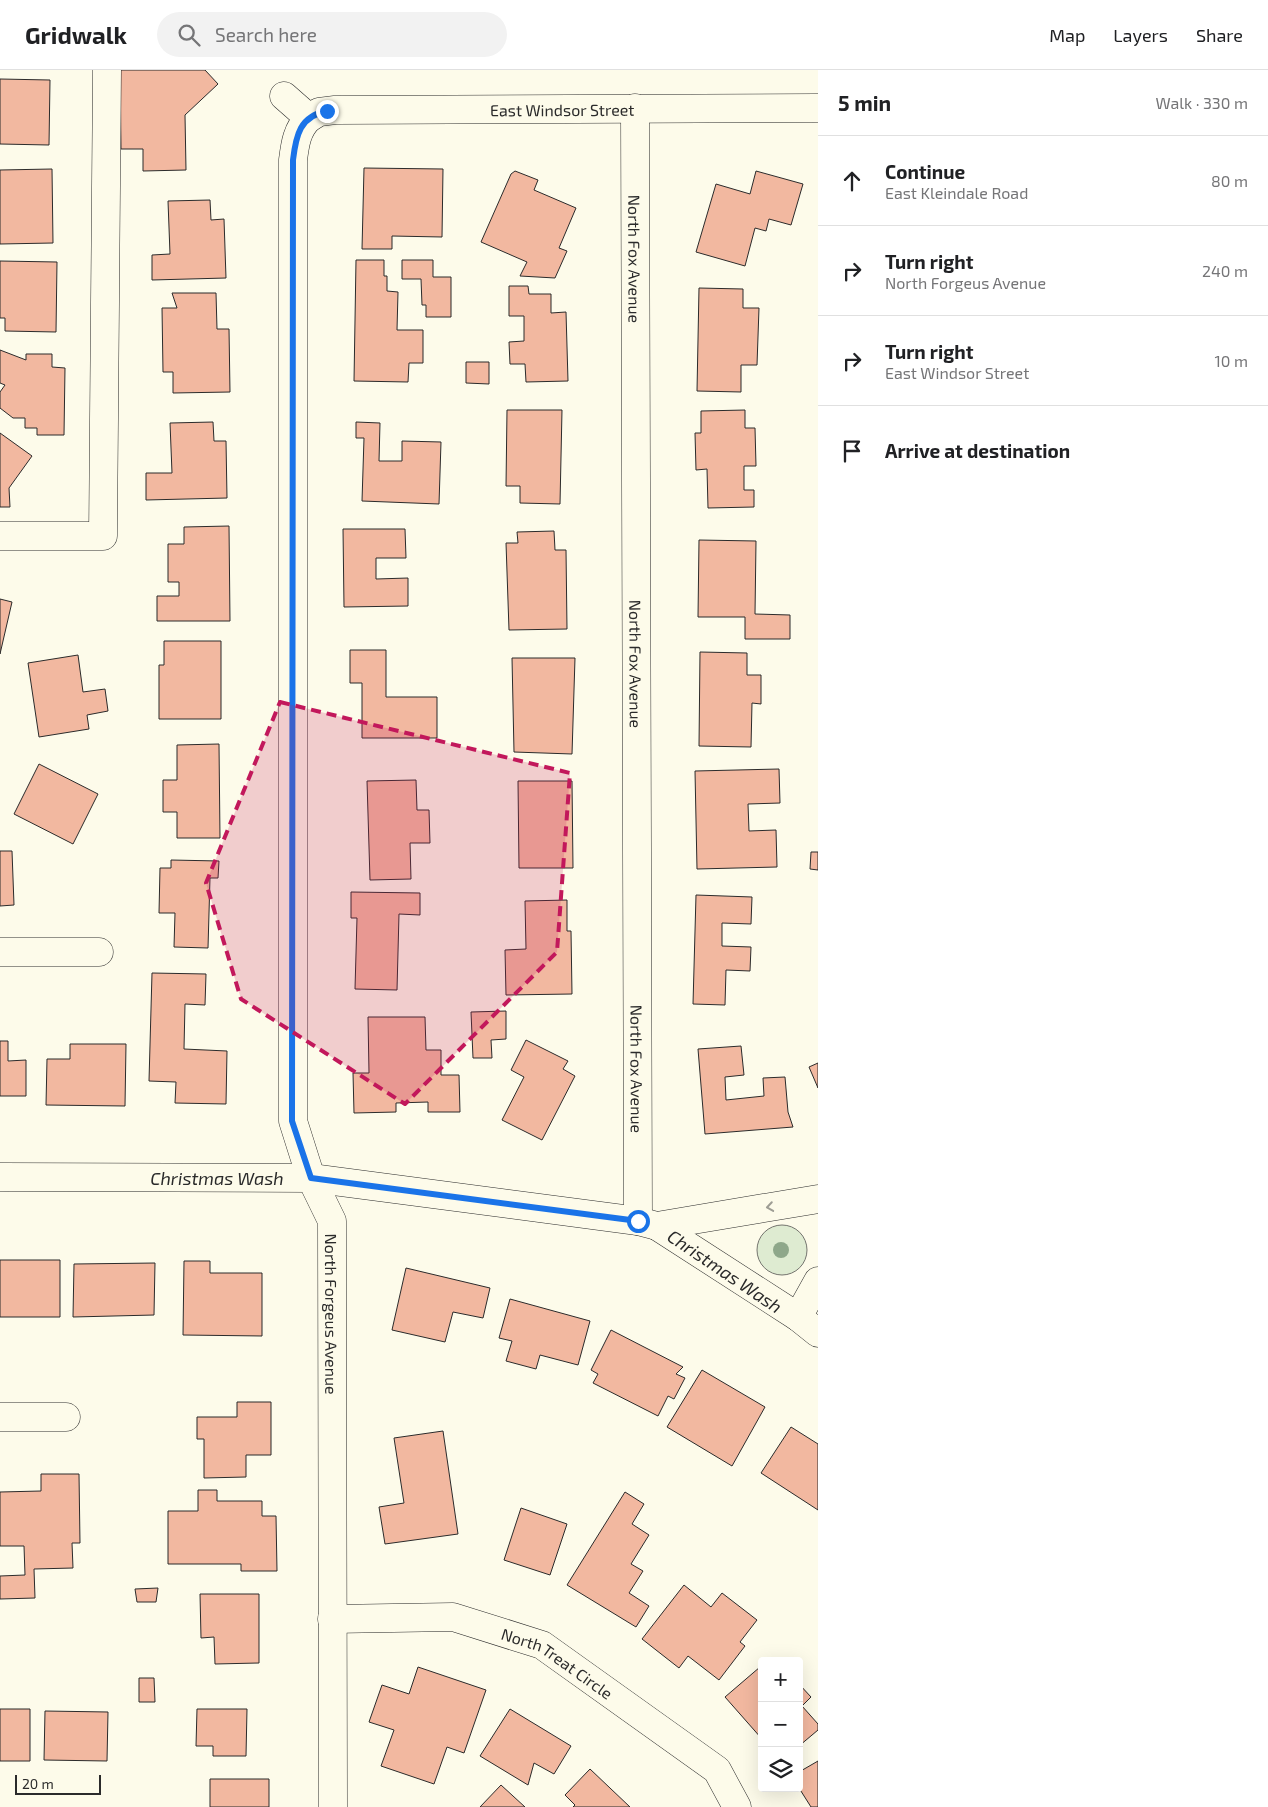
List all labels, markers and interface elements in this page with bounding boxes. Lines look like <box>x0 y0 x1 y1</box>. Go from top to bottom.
search box <box>157 12 507 57</box>
text: Gridwalk <box>25 20 127 49</box>
icon: search <box>175 21 203 49</box>
text: Search here <box>215 23 317 46</box>
text: Map <box>1049 24 1085 46</box>
text: Layers <box>1113 24 1168 46</box>
text: Share <box>1196 24 1243 46</box>
text: 5 min <box>838 90 891 115</box>
text: Walk · 330 m <box>1156 93 1248 112</box>
street label: East Windsor Street <box>490 99 634 119</box>
route end <box>316 100 339 123</box>
text: Continue <box>885 160 965 183</box>
icon: ahead <box>838 167 866 195</box>
text: 80 m <box>1211 171 1248 190</box>
text: East Kleindale Road <box>885 183 1028 202</box>
street label: North Fox Avenue <box>626 195 645 323</box>
text: Turn right <box>885 250 973 273</box>
icon: right <box>838 257 866 285</box>
text: 240 m <box>1202 261 1248 280</box>
text: North Forgeus Avenue <box>885 273 1046 292</box>
text: Turn right <box>885 340 973 363</box>
icon: right <box>838 347 866 375</box>
text: 10 m <box>1214 351 1248 370</box>
text: East Windsor Street <box>885 363 1029 382</box>
icon: arrive <box>838 437 866 465</box>
text: Arrive at destination <box>885 439 1070 462</box>
street label: North Fox Avenue <box>627 600 646 728</box>
street label: North Fox Avenue <box>628 1005 647 1133</box>
water label: Christmas Wash <box>150 1167 284 1189</box>
one-way arrow <box>766 1202 774 1212</box>
route start <box>627 1210 650 1233</box>
water label: Christmas Wash <box>664 1225 786 1317</box>
street label: North Forgeus Avenue <box>323 1233 342 1395</box>
street label: North Treat Circle <box>499 1623 617 1702</box>
map controls <box>758 1657 803 1792</box>
button: + <box>758 1657 803 1702</box>
button: − <box>758 1702 803 1747</box>
button: layers <box>758 1747 803 1792</box>
scale bar <box>15 1772 101 1795</box>
text: 20 m <box>22 1775 54 1792</box>

